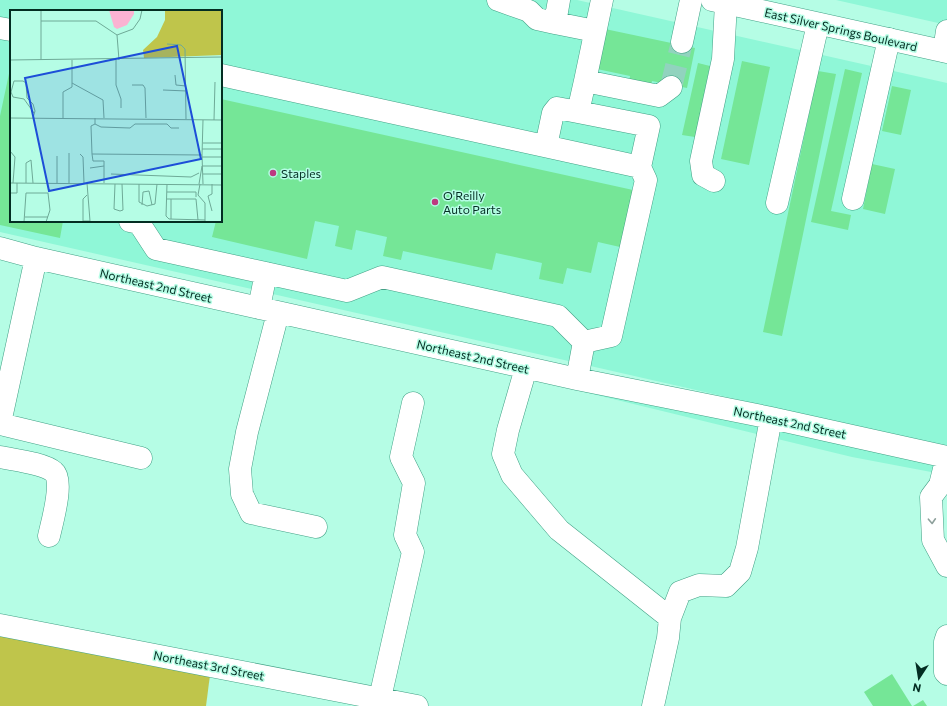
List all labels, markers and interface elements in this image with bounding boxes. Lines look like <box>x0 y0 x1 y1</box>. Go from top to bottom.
street label: East Silver Springs Boulevard <box>763 5 919 53</box>
inset map <box>10 10 222 222</box>
place label: Staples <box>281 166 321 180</box>
marker: Staples <box>268 168 278 178</box>
place label: O'Reilly Auto Parts <box>443 188 501 216</box>
marker: O'Reilly Auto Parts <box>430 197 440 207</box>
street label: Northeast 2nd Street <box>99 265 214 305</box>
street label: Northeast 2nd Street <box>416 336 531 376</box>
street label: Northeast 2nd Street <box>732 403 848 441</box>
one-way arrow <box>928 518 937 524</box>
street label: Northeast 3rd Street <box>152 647 266 683</box>
north arrow <box>899 658 939 698</box>
text: N <box>911 681 922 695</box>

